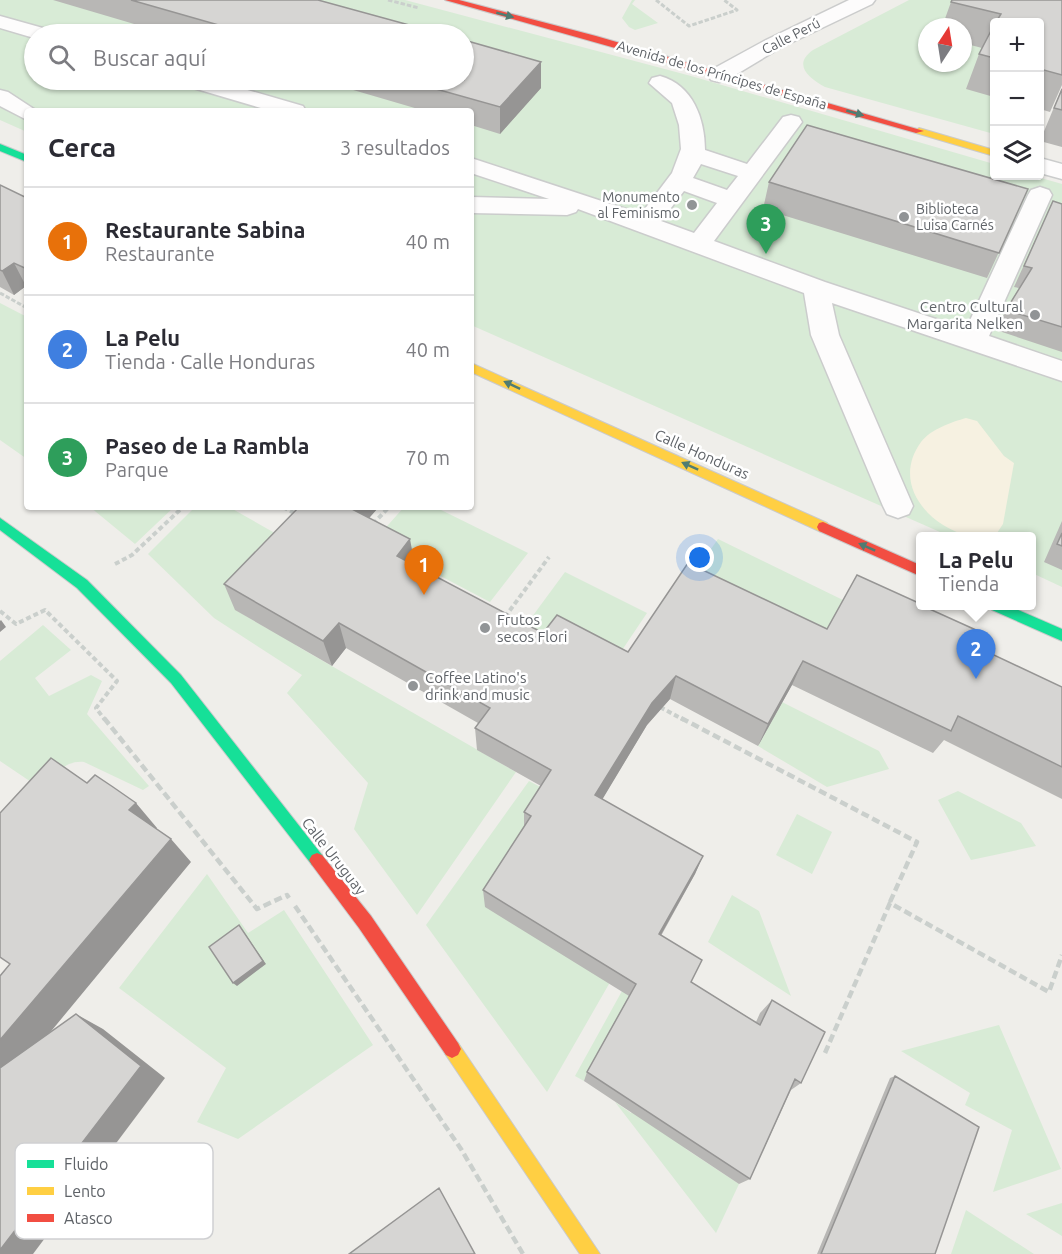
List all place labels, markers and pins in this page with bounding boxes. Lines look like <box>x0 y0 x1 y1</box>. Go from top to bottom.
place label: Monumento al Feminismo <box>598 189 680 221</box>
marker: Monumento al Feminismo <box>685 198 699 212</box>
place label: Biblioteca Luisa Carnés <box>916 201 994 233</box>
pin: 3 <box>746 204 786 254</box>
marker: Biblioteca Luisa Carnés <box>897 210 911 224</box>
place label: Centro Cultural Margarita Nelken <box>907 298 1023 332</box>
marker: Centro Cultural Margarita Nelken <box>1028 308 1042 322</box>
pin: 1 <box>404 546 444 595</box>
place label: Frutos secos Flori <box>497 611 567 645</box>
marker: Frutos secos Flori <box>478 621 492 635</box>
pin: 2 <box>956 630 996 679</box>
place label: Coffee Latino's drink and music <box>425 669 530 703</box>
marker: Coffee Latino's drink and music <box>406 679 420 693</box>

